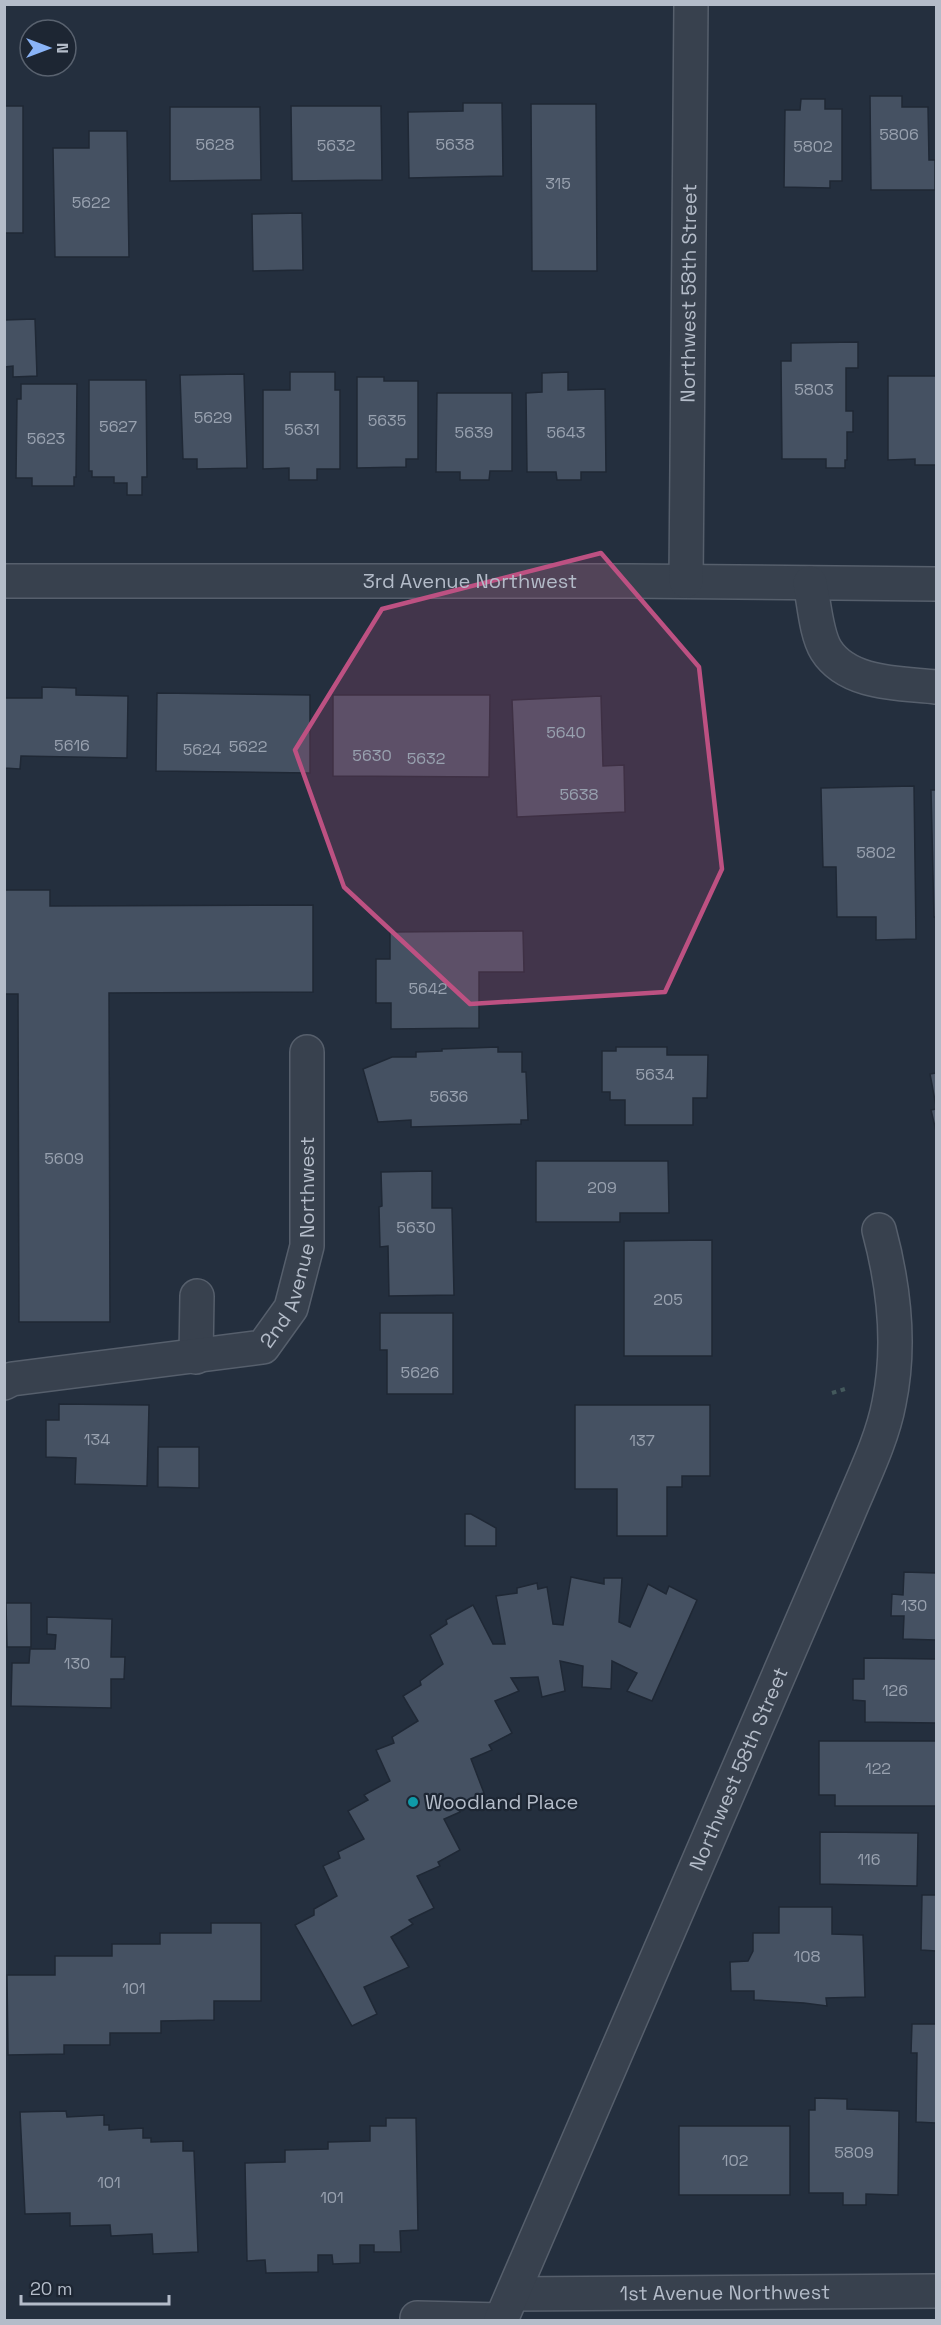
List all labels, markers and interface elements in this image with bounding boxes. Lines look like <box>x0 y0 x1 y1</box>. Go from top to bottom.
north arrow <box>18 18 78 78</box>
text: N <box>52 43 73 53</box>
house number: 5806 <box>879 124 919 145</box>
house number: 5628 <box>196 134 234 155</box>
house number: 5638 <box>435 134 475 155</box>
house number: 5632 <box>317 135 355 156</box>
house number: 5802 <box>793 136 833 157</box>
house number: 315 <box>545 173 571 194</box>
street label: Northwest 58th Street <box>675 183 702 403</box>
house number: 5622 <box>72 192 110 213</box>
house number: 5803 <box>794 379 834 400</box>
house number: 5629 <box>194 407 232 428</box>
house number: 5635 <box>368 410 406 431</box>
house number: 5627 <box>99 416 137 437</box>
house number: 5631 <box>284 419 320 440</box>
house number: 5639 <box>455 422 493 443</box>
house number: 5643 <box>546 422 586 443</box>
house number: 5623 <box>27 428 65 449</box>
street label: 3rd Avenue Northwest <box>363 568 577 594</box>
house number: 5640 <box>546 722 586 743</box>
house number: 5616 <box>54 735 90 756</box>
house number: 5622 <box>229 736 267 757</box>
house number: 5624 <box>183 739 221 760</box>
house number: 5630 <box>352 745 392 766</box>
house number: 5632 <box>407 748 445 769</box>
house number: 5638 <box>559 784 599 805</box>
house number: 5802 <box>856 842 896 863</box>
house number: 5642 <box>408 978 448 999</box>
house number: 5634 <box>635 1064 675 1085</box>
house number: 5636 <box>430 1086 468 1107</box>
street label: 2nd Avenue Northwest <box>254 1136 320 1353</box>
house number: 5609 <box>44 1148 84 1169</box>
house number: 209 <box>587 1177 617 1198</box>
house number: 5630 <box>396 1217 436 1238</box>
house number: 205 <box>653 1289 683 1310</box>
house number: 5626 <box>401 1362 439 1383</box>
house number: 134 <box>84 1429 110 1450</box>
house number: 137 <box>629 1430 655 1451</box>
house number: 130 <box>901 1595 927 1616</box>
house number: 130 <box>64 1653 90 1674</box>
street label: Northwest 58th Street <box>683 1663 794 1875</box>
house number: 126 <box>882 1680 908 1701</box>
house number: 122 <box>865 1758 891 1779</box>
place label: Woodland Place <box>425 1789 578 1815</box>
marker: Woodland Place <box>406 1795 420 1809</box>
house number: 116 <box>857 1849 881 1870</box>
house number: 108 <box>794 1946 820 1967</box>
house number: 101 <box>122 1978 146 1999</box>
house number: 5809 <box>834 2142 874 2163</box>
house number: 102 <box>722 2150 748 2171</box>
house number: 101 <box>97 2172 121 2193</box>
house number: 101 <box>320 2187 344 2208</box>
scale bar <box>21 2268 170 2306</box>
text: 20 m <box>30 2277 73 2300</box>
street label: 1st Avenue Northwest <box>620 2279 830 2306</box>

